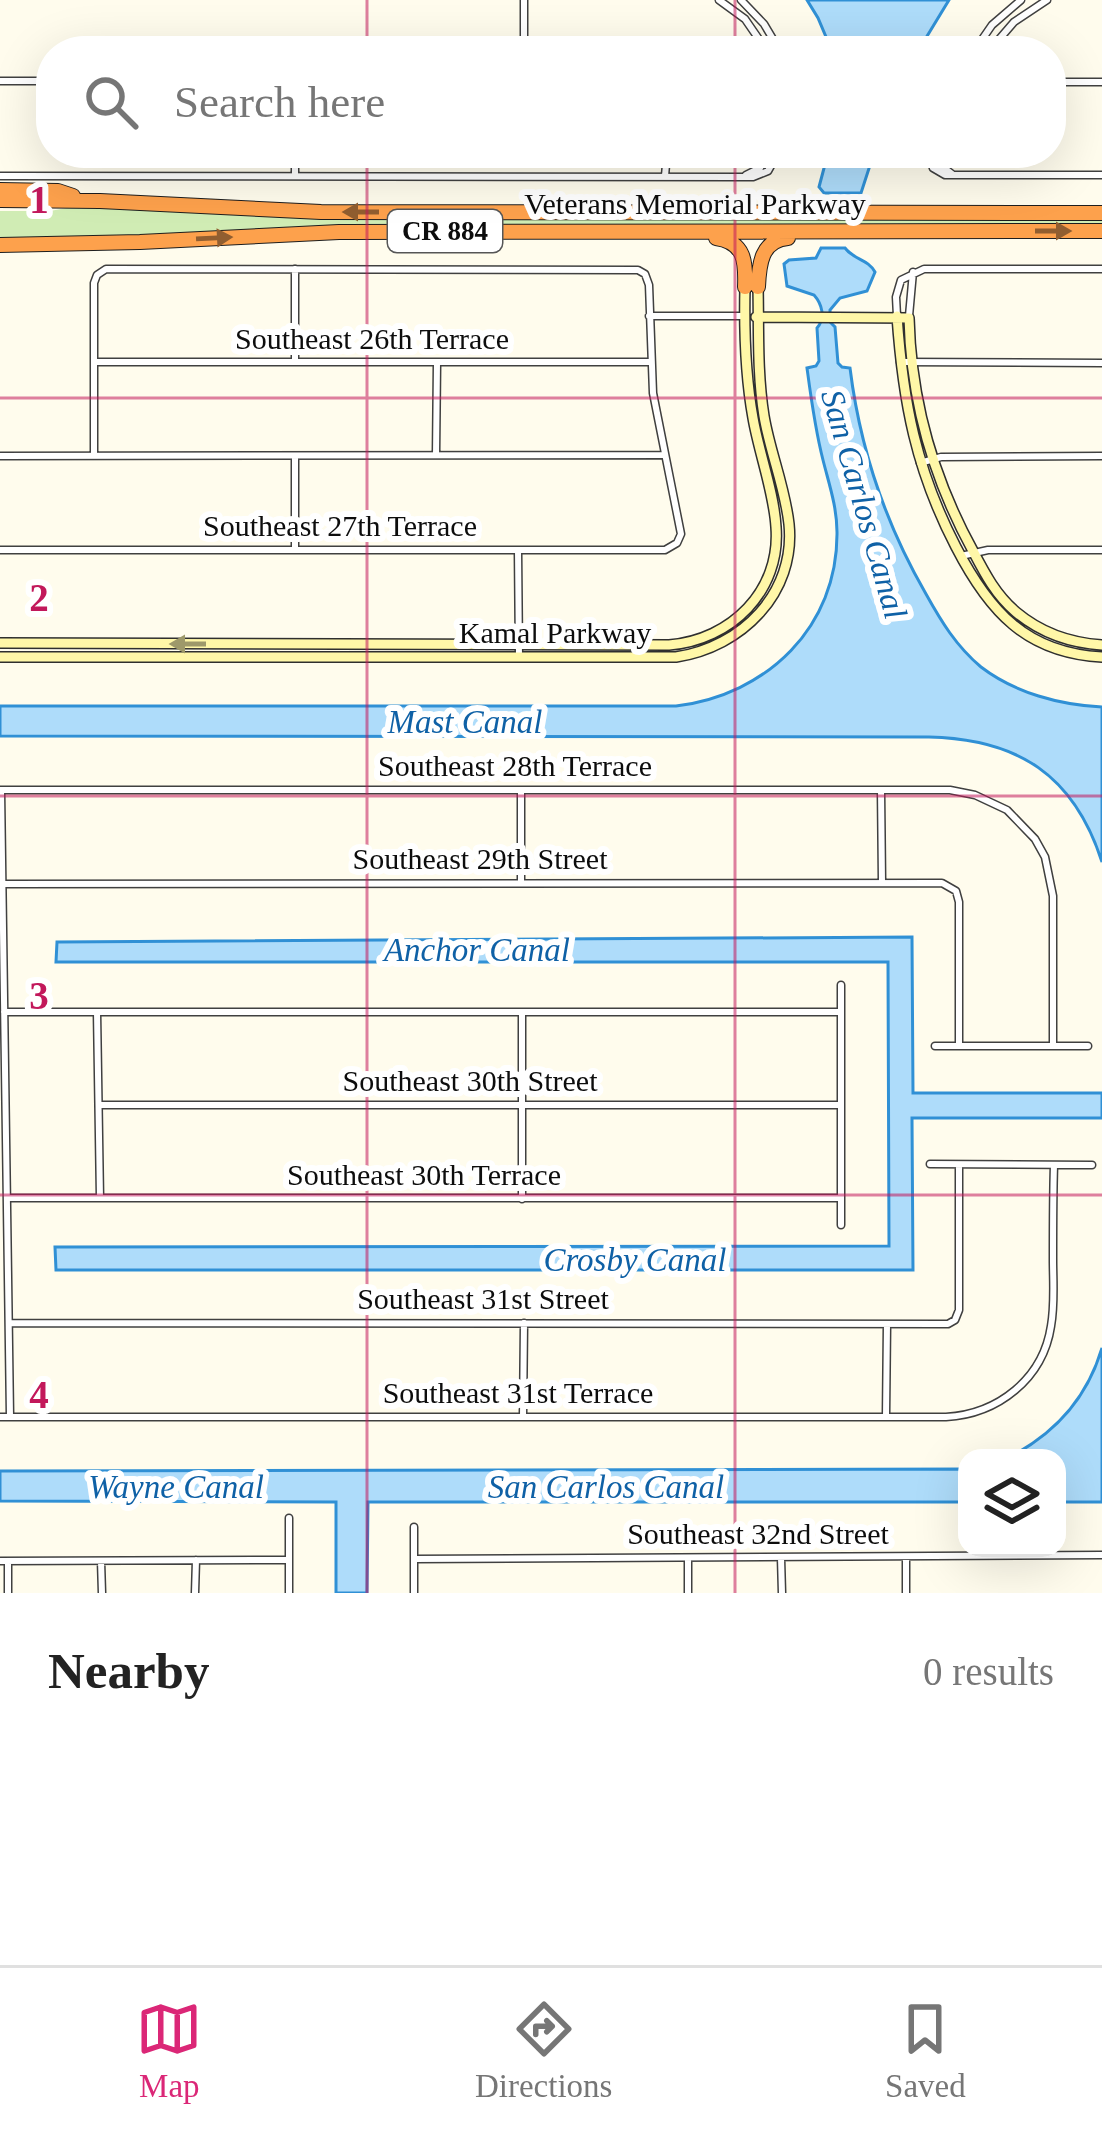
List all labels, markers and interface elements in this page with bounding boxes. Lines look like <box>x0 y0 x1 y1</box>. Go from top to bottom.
search box <box>36 36 1066 168</box>
icon: search <box>78 69 144 135</box>
text: Search here <box>174 77 385 127</box>
text: 1 <box>29 178 49 221</box>
street label: Veterans Memorial Parkway <box>524 187 866 220</box>
one-way arrow <box>341 203 379 222</box>
road number: CR 884 <box>388 210 502 252</box>
one-way arrow <box>1035 221 1073 241</box>
one-way arrow <box>196 228 233 247</box>
street label: Southeast 26th Terrace <box>235 322 509 355</box>
water label: San Carlos Canal <box>814 386 914 623</box>
street label: Southeast 27th Terrace <box>203 509 477 542</box>
text: 2 <box>29 576 49 619</box>
street label: Kamal Parkway <box>459 616 651 649</box>
one-way arrow <box>168 634 206 654</box>
water label: Mast Canal <box>387 704 542 740</box>
street label: Southeast 28th Terrace <box>378 749 652 782</box>
street label: Southeast 29th Street <box>353 842 608 875</box>
water label: Anchor Canal <box>382 932 570 968</box>
text: 3 <box>29 974 49 1017</box>
street label: Southeast 30th Street <box>343 1064 598 1097</box>
street label: Southeast 30th Terrace <box>287 1158 561 1191</box>
water label: Crosby Canal <box>543 1242 727 1278</box>
street label: Southeast 31st Street <box>357 1282 609 1315</box>
text: 4 <box>29 1373 49 1416</box>
street label: Southeast 31st Terrace <box>383 1376 653 1409</box>
map controls <box>958 1449 1066 1557</box>
button: layers <box>958 1449 1066 1557</box>
water label: Wayne Canal <box>88 1469 264 1505</box>
water label: San Carlos Canal <box>488 1469 724 1505</box>
street label: Southeast 32nd Street <box>627 1517 889 1550</box>
text: Nearby <box>48 1643 209 1699</box>
text: 0 results <box>923 1650 1054 1693</box>
tab: Map <box>136 1996 202 2105</box>
tab: Directions <box>475 1996 612 2105</box>
tab: Saved <box>885 1996 966 2105</box>

